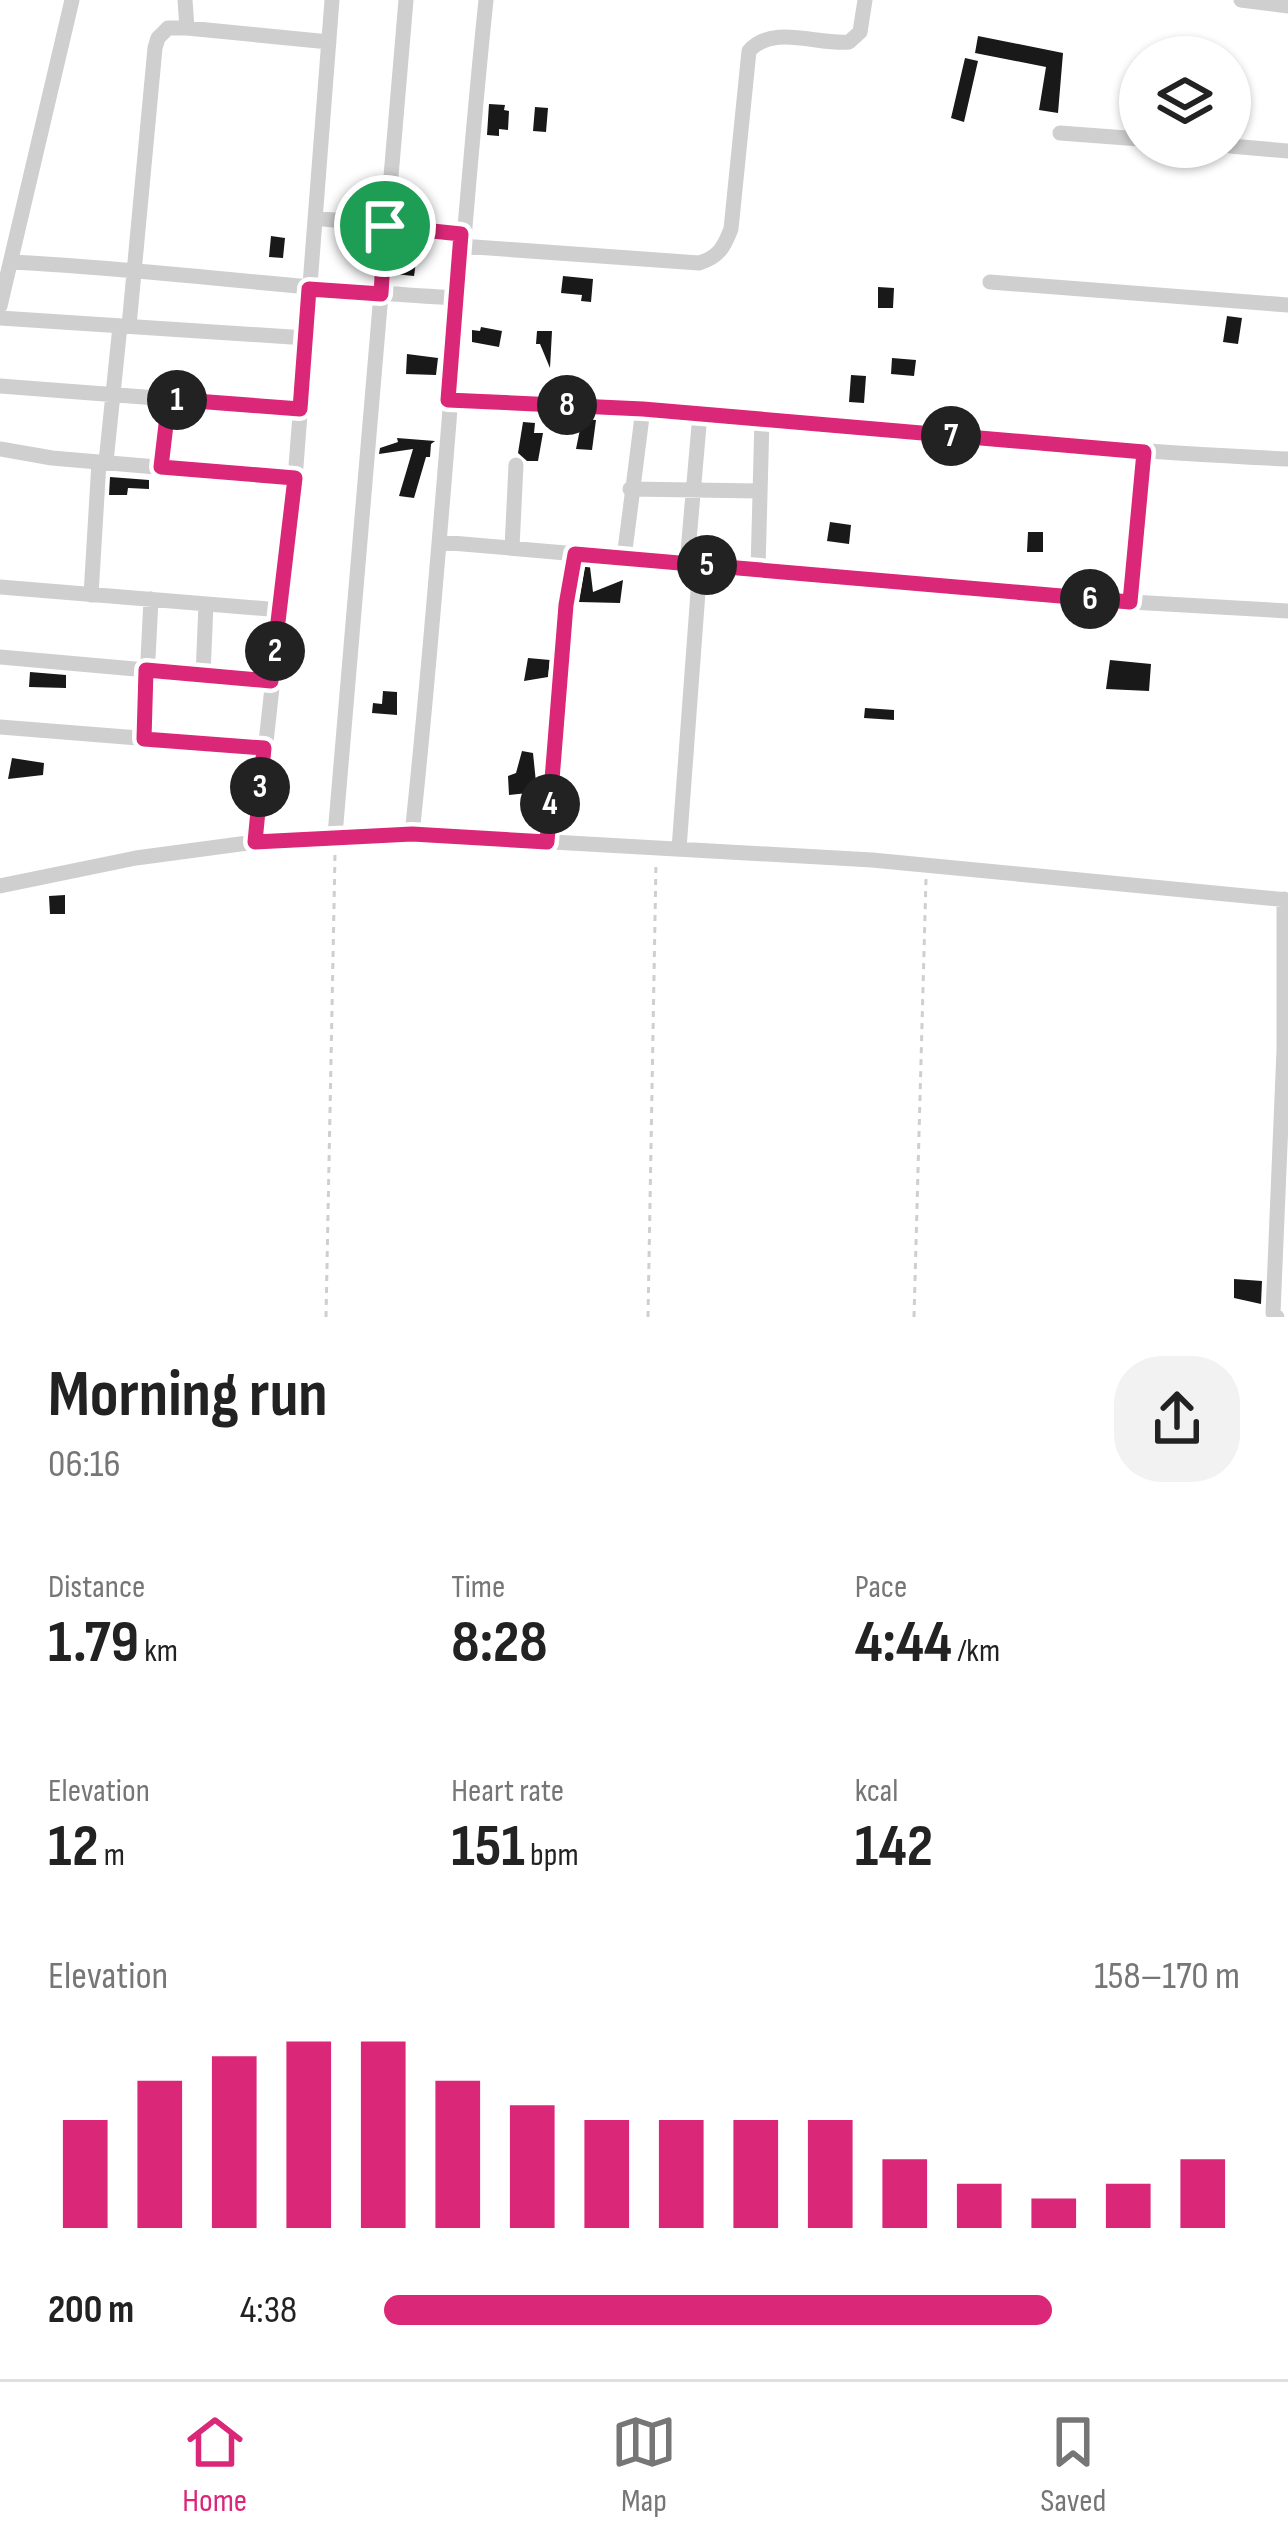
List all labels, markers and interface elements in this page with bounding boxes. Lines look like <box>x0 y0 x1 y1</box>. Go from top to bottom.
map controls <box>1119 36 1251 168</box>
button: layers <box>1119 36 1251 168</box>
pin <box>334 175 436 277</box>
icon: arrive <box>352 193 418 259</box>
pin: 1 <box>147 370 207 430</box>
pin: 8 <box>537 375 597 435</box>
text: 1 <box>171 380 183 420</box>
text: 8 <box>559 385 575 425</box>
pin: 7 <box>921 406 981 466</box>
text: 7 <box>944 416 958 456</box>
pin: 5 <box>677 535 737 595</box>
text: 5 <box>700 545 714 585</box>
pin: 6 <box>1060 569 1120 629</box>
text: 6 <box>1082 579 1098 619</box>
pin: 2 <box>245 621 305 681</box>
text: 2 <box>268 631 282 671</box>
pin: 3 <box>230 757 290 817</box>
text: 3 <box>253 767 267 807</box>
pin: 4 <box>520 774 580 834</box>
text: 4 <box>542 784 558 824</box>
text: Morning run <box>48 1356 328 1435</box>
button: share <box>1114 1356 1240 1482</box>
text: 06:16 <box>48 1441 121 1488</box>
text: Distance <box>48 1567 145 1607</box>
text: Time <box>451 1567 505 1607</box>
text: Pace <box>855 1567 907 1607</box>
text: 1.79 <box>48 1607 139 1679</box>
text: 8:28 <box>451 1607 548 1679</box>
text: 4:44 <box>855 1607 952 1679</box>
text: km <box>139 1631 178 1671</box>
text: /km <box>952 1631 1000 1671</box>
text: Elevation <box>48 1771 150 1811</box>
text: Heart rate <box>451 1771 564 1811</box>
text: kcal <box>855 1771 898 1811</box>
text: 12 <box>48 1811 98 1883</box>
text: 151 <box>451 1811 525 1883</box>
text: 142 <box>855 1811 933 1883</box>
text: m <box>98 1835 125 1875</box>
text: bpm <box>525 1835 579 1875</box>
text: Elevation <box>48 1953 168 2000</box>
text: 158–170 m <box>1094 1953 1240 2000</box>
text: 200 m <box>48 2287 134 2334</box>
text: 4:38 <box>240 2287 297 2334</box>
tab: Home <box>182 2409 248 2521</box>
tab: Map <box>611 2409 677 2521</box>
tab: Saved <box>1040 2409 1106 2521</box>

